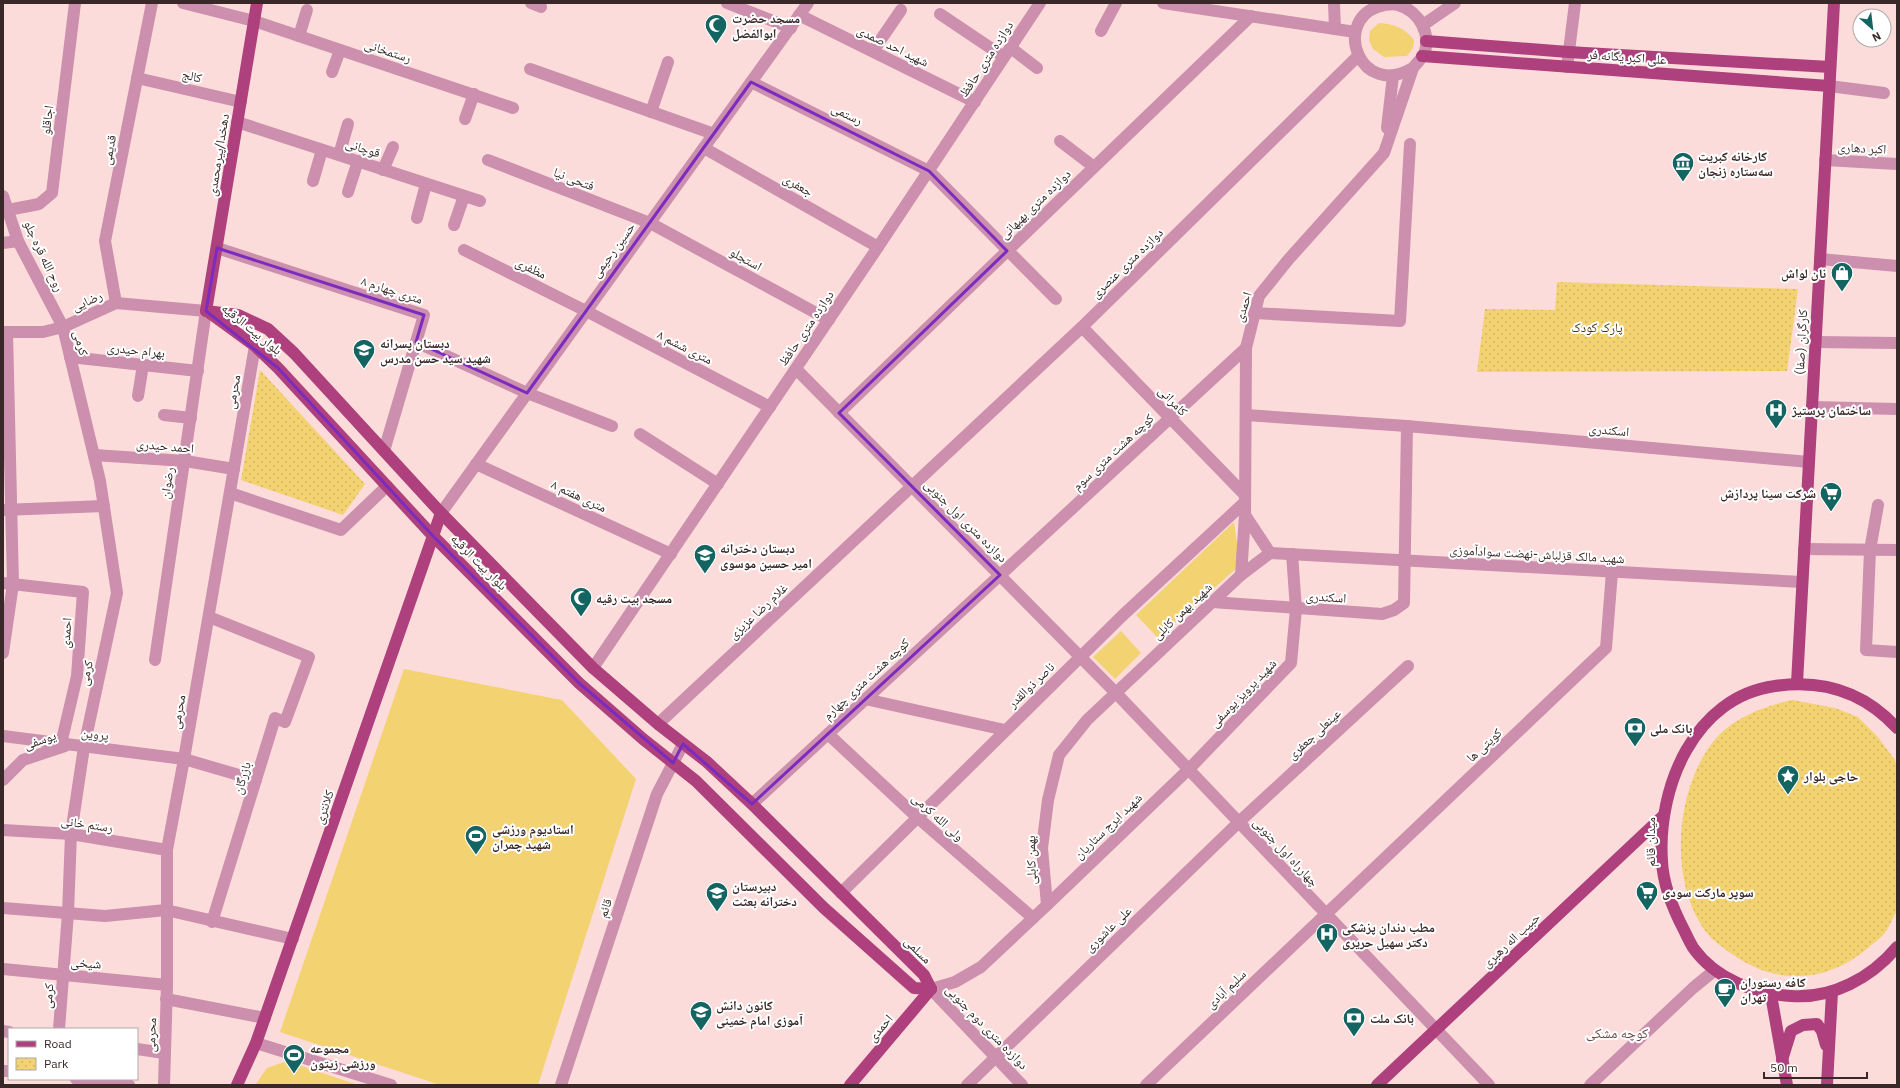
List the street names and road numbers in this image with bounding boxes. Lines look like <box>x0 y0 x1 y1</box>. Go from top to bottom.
street label: دوازده متری حافظ <box>955 18 1017 100</box>
street label: شهید احد صمدی <box>854 21 932 71</box>
street label: رستمخانی <box>363 35 413 67</box>
street label: علی اکبر یگانه فر <box>1586 46 1668 68</box>
street label: کالج <box>180 65 204 88</box>
street label: رستمی <box>829 99 865 129</box>
street label: اجاقلو <box>37 104 57 136</box>
street label: دهخدا/پیرمحمدی <box>203 112 233 198</box>
street label: قدیمی <box>98 133 120 167</box>
street label: قوچانی <box>343 134 383 162</box>
street label: اکبر دهاری <box>1837 138 1887 158</box>
street label: فتحی نیا <box>551 163 597 195</box>
street label: دوازده متری بهبهانی <box>996 165 1074 243</box>
street label: جعفری <box>780 170 816 200</box>
street label: روح الله قره جلو <box>19 217 68 295</box>
street label: حسین رحیمی <box>587 219 639 281</box>
street label: دوازده متری عنصری <box>1087 224 1167 302</box>
street label: استجلو <box>727 243 765 275</box>
street label: مظفری <box>513 253 549 283</box>
street label: ۸ متری چهارم <box>359 272 425 308</box>
street label: رضایی <box>69 287 105 315</box>
street label: دوازده متری حافظ <box>775 287 837 369</box>
street label: احمدی <box>1230 290 1256 324</box>
street label: بلوار بیت الرقیه <box>218 299 286 359</box>
street label: کارگران (صفا) <box>1791 308 1811 375</box>
street label: ۸ متری ششم <box>654 326 716 368</box>
street label: کرمی <box>70 329 92 358</box>
street label: بهرام حیدری <box>106 338 166 362</box>
street label: محرمی <box>222 373 244 411</box>
street label: کامرانی <box>1155 382 1192 420</box>
street label: کوچه هشت متری سوم <box>1069 409 1158 494</box>
street label: اسکندری <box>1588 420 1630 440</box>
street label: احمد حیدری <box>135 435 195 457</box>
street label: رضوان <box>156 466 178 500</box>
street label: ۸ متری هفتم <box>549 476 609 516</box>
street label: دوازده متری اول جنوبی <box>921 476 1011 566</box>
street label: بلوار بیت الرقیه <box>447 530 511 594</box>
street label: شهید مالک قزلباش-نهضت سوادآموزی <box>1449 541 1625 567</box>
street label: غلام رضا عزیزی <box>725 579 792 643</box>
street label: شهید بهمن کابلی <box>1148 579 1216 643</box>
street label: اسکندری <box>1305 587 1347 607</box>
street label: احمدی <box>56 617 76 649</box>
street label: کوچه هشت متری چهارم <box>819 634 913 724</box>
street label: شهید پرویز یوسفی <box>1206 655 1280 731</box>
street label: کرمی <box>75 658 97 687</box>
street label: ناصر ذوالقدر <box>1003 658 1058 712</box>
street label: محرمی <box>167 693 189 731</box>
street label: عینعلی جعفری <box>1283 704 1345 763</box>
street label: پروین <box>80 724 110 744</box>
street label: کویتی ها <box>1463 724 1506 766</box>
street label: یوسفی <box>22 727 58 753</box>
street label: بازرگان <box>229 760 255 796</box>
street label: کلانتری <box>310 787 338 826</box>
street label: ولی الله کرمی <box>908 789 968 845</box>
street label: شهید ایرج ستاریان <box>1070 789 1146 864</box>
street label: رستم خانی <box>60 812 114 836</box>
street label: چهارراه اول جنوبی <box>1250 814 1322 890</box>
street label: میدان قائم <box>1642 817 1659 867</box>
street label: بهمن کابلی <box>1022 835 1040 885</box>
street label: قائم <box>594 896 616 920</box>
street label: علی عاشوری <box>1081 902 1136 956</box>
street label: حبیب اله رهبری <box>1478 909 1544 971</box>
street label: مسلمی <box>901 933 935 967</box>
street label: شیخی <box>70 953 102 973</box>
street label: سلیم آبادی <box>1202 966 1250 1012</box>
street label: دوازده متری دوم جنوبی <box>942 981 1032 1073</box>
street label: کرمی <box>38 982 58 1009</box>
street label: احمدی <box>864 1011 896 1045</box>
street label: محرمی <box>142 1017 160 1053</box>

